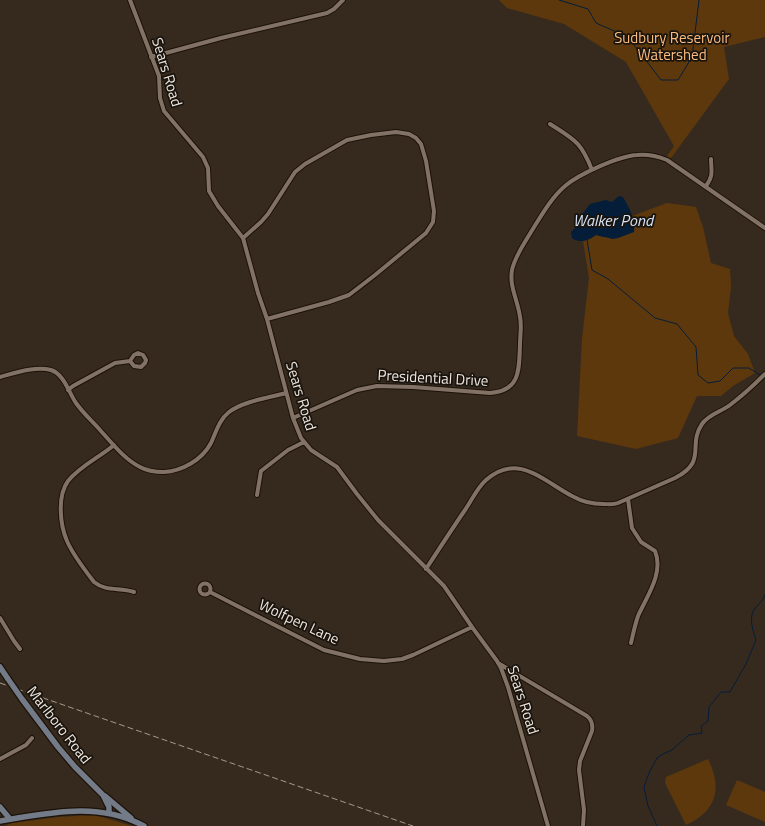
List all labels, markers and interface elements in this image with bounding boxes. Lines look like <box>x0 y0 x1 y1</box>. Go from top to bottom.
park label: Sudbury Reservoir Watershed <box>614 26 730 66</box>
street label: Sears Road <box>146 34 189 109</box>
water label: Walker Pond <box>573 208 655 232</box>
street label: Sears Road <box>280 358 323 433</box>
street label: Presidential Drive <box>377 363 489 392</box>
street label: Wolfpen Lane <box>255 593 343 650</box>
street label: Sears Road <box>502 662 545 737</box>
street label: Marlboro Road <box>22 681 97 769</box>

